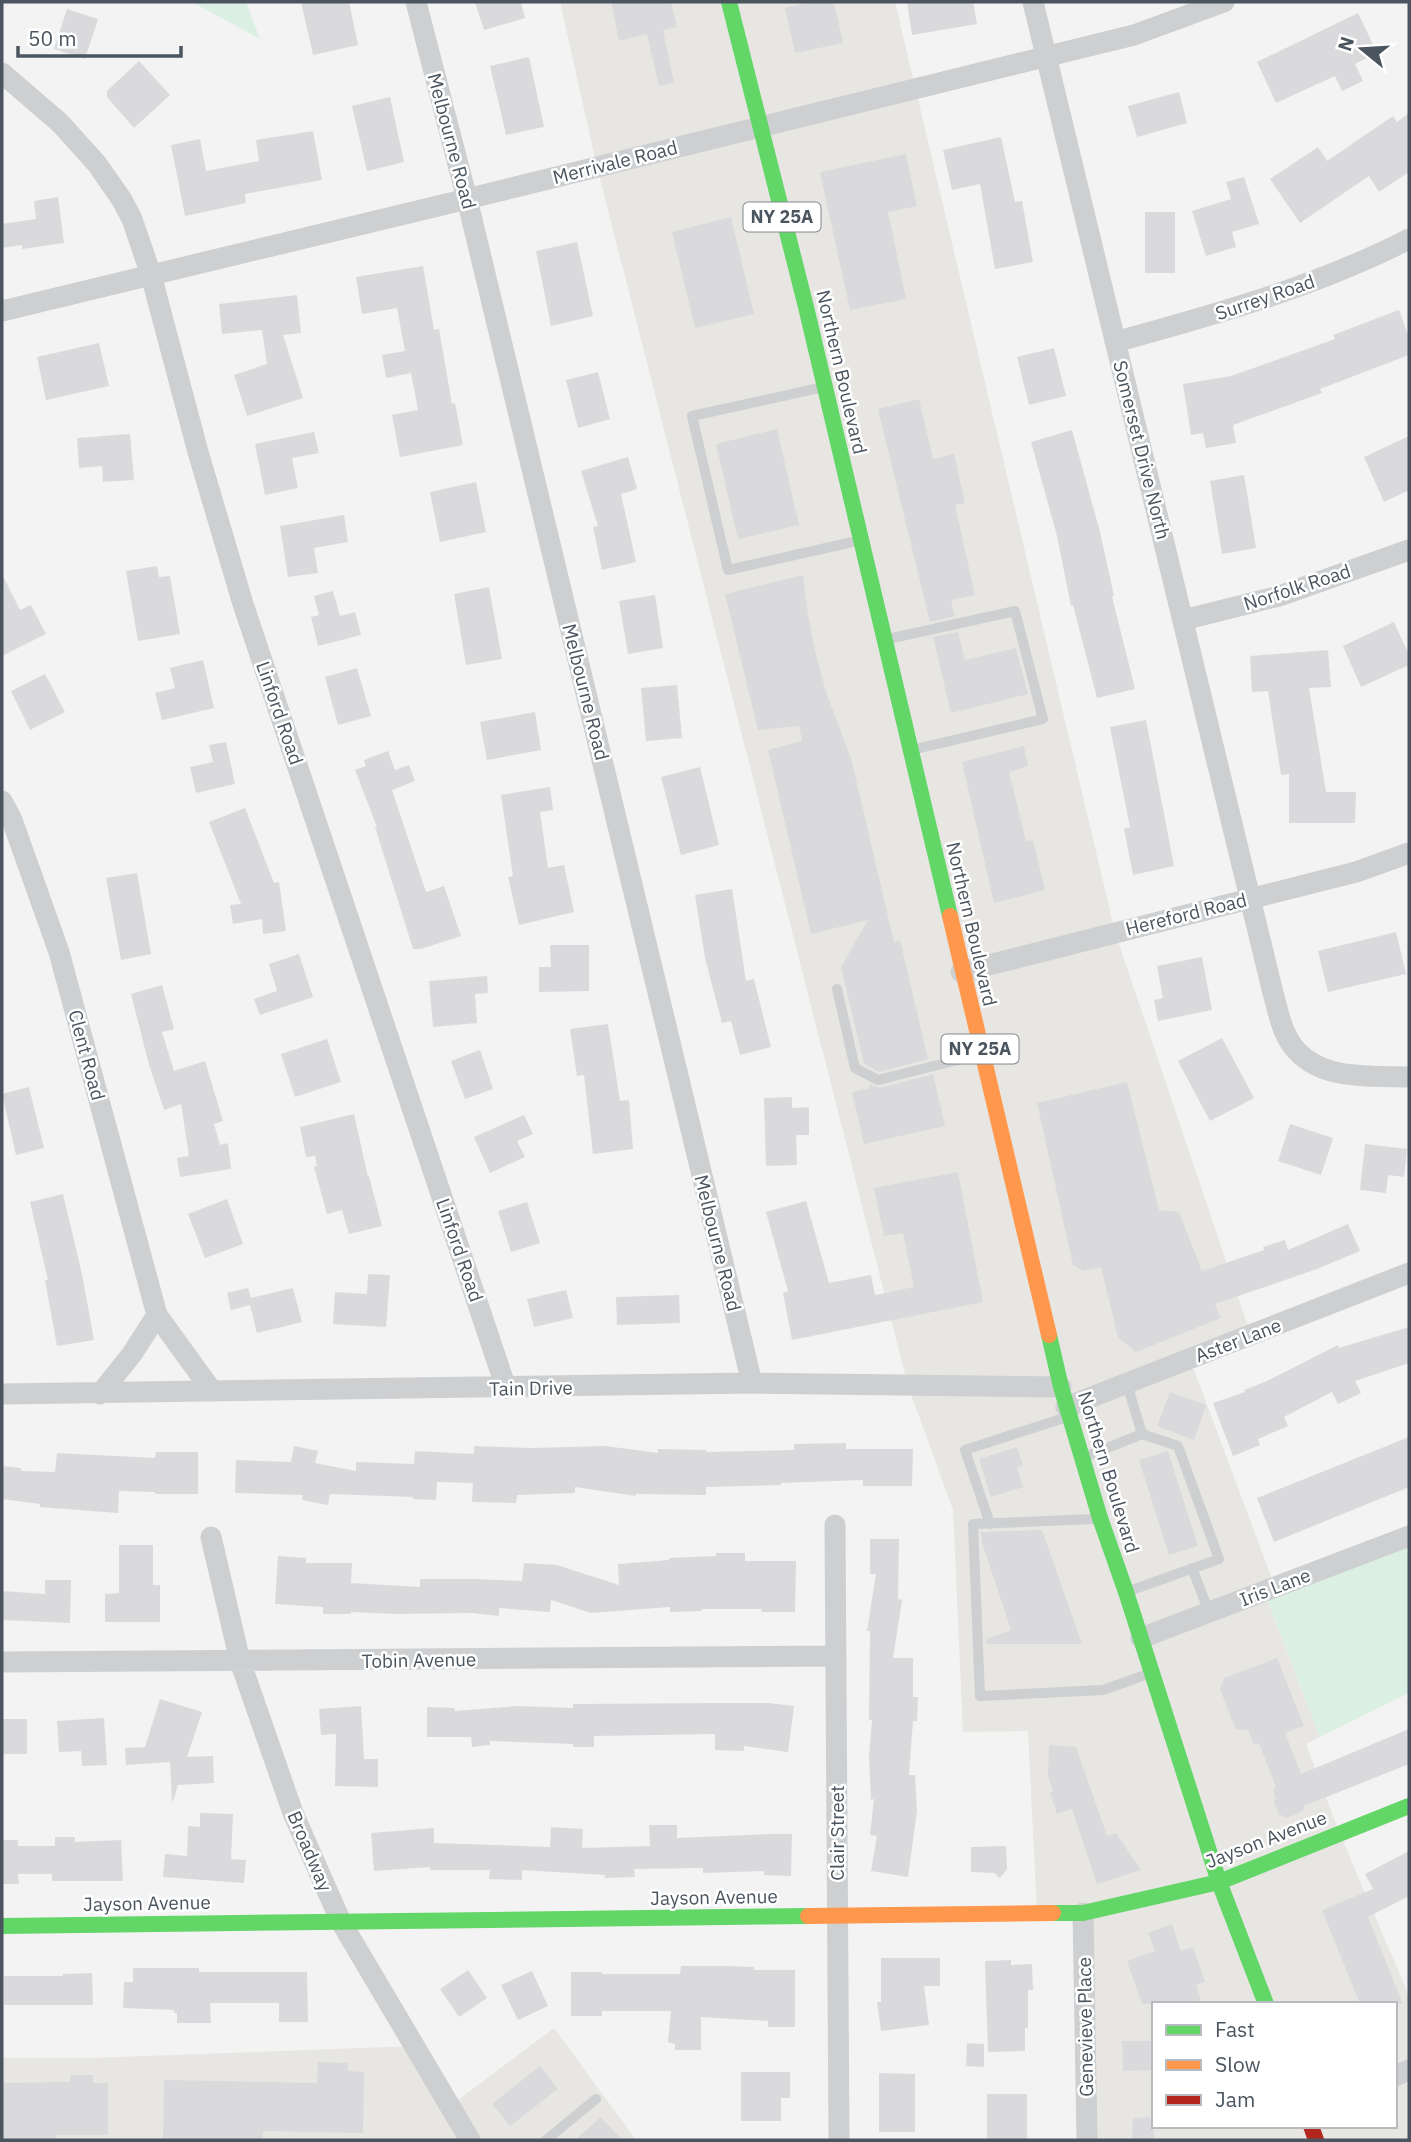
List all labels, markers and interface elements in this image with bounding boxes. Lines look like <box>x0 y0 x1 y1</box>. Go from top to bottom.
scale bar <box>18 14 180 58</box>
north arrow <box>1327 14 1397 84</box>
text: 50 m <box>28 24 77 52</box>
text: N <box>1332 33 1359 54</box>
street label: Melbourne Road <box>422 70 482 212</box>
street label: Merrivale Road <box>550 135 680 189</box>
road number: NY 25A <box>744 202 820 232</box>
street label: Surrey Road <box>1212 269 1318 325</box>
street label: Northern Boulevard <box>811 288 873 456</box>
street label: Somerset Drive North <box>1108 358 1176 542</box>
street label: Norfolk Road <box>1240 558 1354 616</box>
street label: Melbourne Road <box>557 621 615 763</box>
street label: Linford Road <box>251 658 309 768</box>
street label: Northern Boulevard <box>941 840 1003 1008</box>
street label: Hereford Road <box>1123 887 1249 941</box>
street label: Clent Road <box>63 1007 111 1103</box>
road number: NY 25A <box>942 1034 1018 1064</box>
street label: Melbourne Road <box>689 1172 747 1314</box>
street label: Linford Road <box>431 1195 489 1305</box>
street label: Aster Lane <box>1191 1313 1285 1367</box>
street label: Tain Drive <box>489 1375 573 1401</box>
street label: Northern Boulevard <box>1073 1388 1145 1556</box>
street label: Iris Lane <box>1236 1563 1314 1611</box>
street label: Tobin Avenue <box>361 1647 477 1673</box>
street label: Clair Street <box>825 1785 849 1881</box>
street label: Jayson Avenue <box>1202 1805 1330 1873</box>
street label: Broadway <box>282 1807 338 1895</box>
street label: Jayson Avenue <box>650 1884 778 1910</box>
street label: Jayson Avenue <box>83 1890 211 1916</box>
street label: Genevieve Place <box>1072 1957 1098 2097</box>
legend <box>1152 2002 1397 2128</box>
text: Fast <box>1215 2015 1255 2043</box>
text: Slow <box>1215 2050 1261 2078</box>
text: Jam <box>1215 2085 1255 2113</box>

